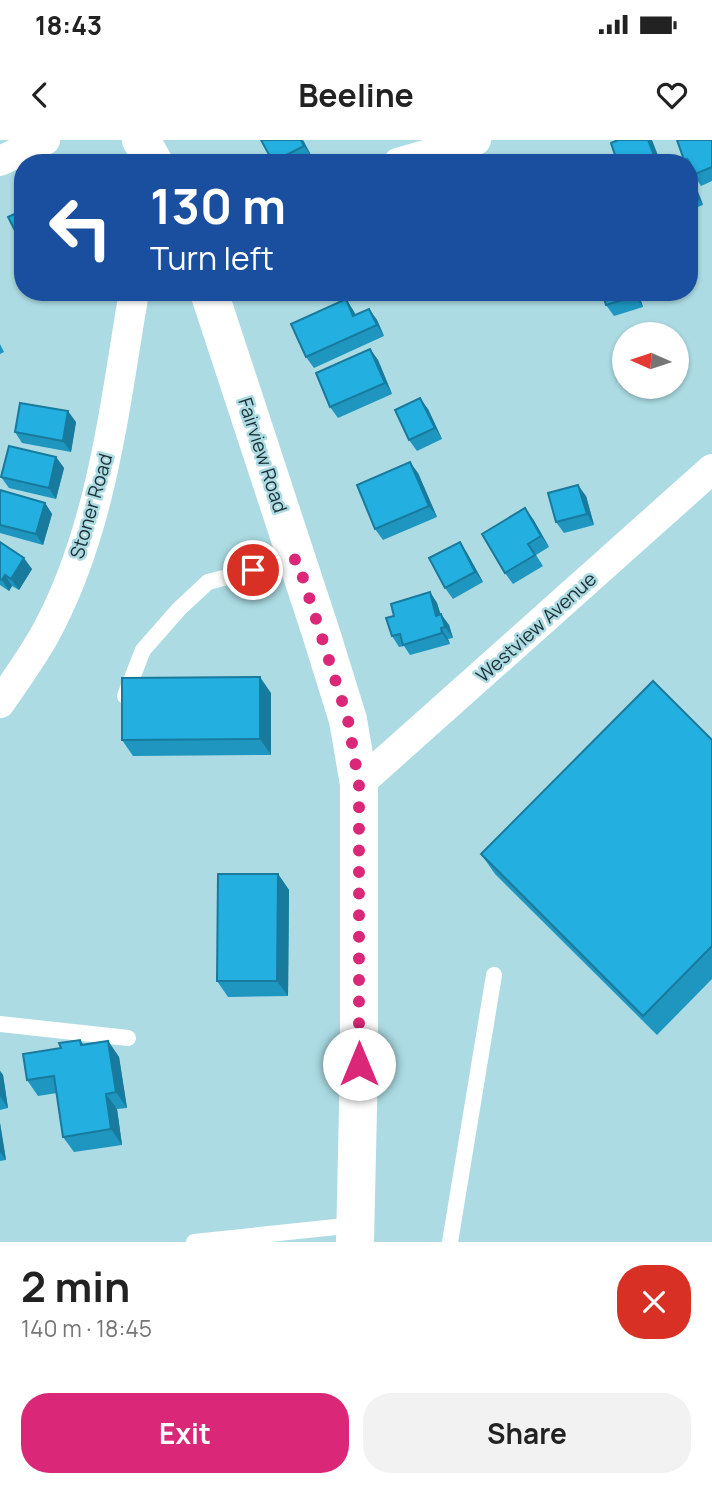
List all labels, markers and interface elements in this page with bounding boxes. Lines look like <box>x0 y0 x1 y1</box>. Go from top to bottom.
text: 18:43 <box>35 7 102 43</box>
text: Beeline <box>298 73 414 117</box>
icon: back <box>21 76 59 114</box>
icon: heart <box>653 76 691 114</box>
text: 130 m <box>150 172 286 239</box>
icon: left <box>35 182 126 273</box>
text: Turn left <box>150 236 274 280</box>
north arrow <box>612 322 690 399</box>
map controls <box>612 322 689 399</box>
street label: Fairview Road <box>232 394 294 516</box>
street label: Stoner Road <box>64 450 118 562</box>
pin <box>223 540 283 600</box>
icon: arrive <box>234 551 272 589</box>
street label: Westview Avenue <box>470 566 602 688</box>
position arrow <box>322 1027 396 1101</box>
text: 2 min <box>21 1257 130 1315</box>
button: close <box>617 1265 691 1339</box>
text: 140 m · 18:45 <box>21 1312 152 1344</box>
button: Exit <box>21 1393 349 1473</box>
button: Share <box>363 1393 691 1473</box>

